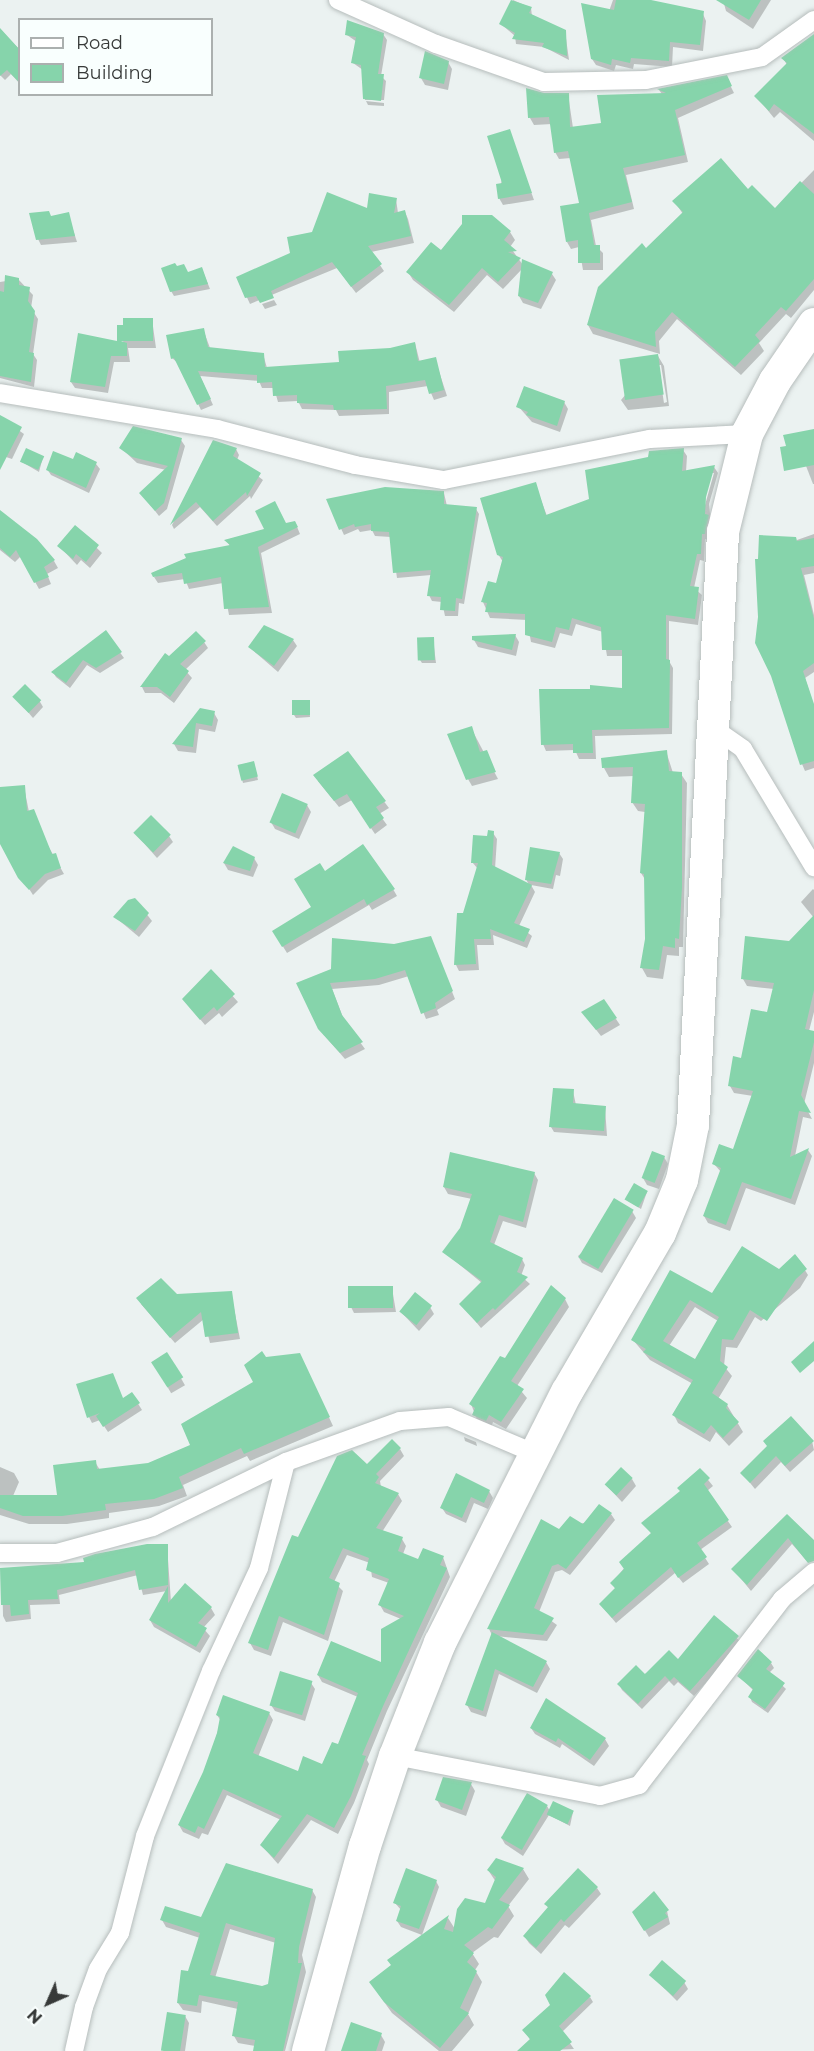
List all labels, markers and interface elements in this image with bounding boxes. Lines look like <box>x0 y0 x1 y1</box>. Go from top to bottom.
legend <box>18 18 213 96</box>
text: Road <box>76 32 123 54</box>
text: Building <box>76 62 153 84</box>
north arrow <box>18 1973 78 2033</box>
text: N <box>24 2005 46 2027</box>

